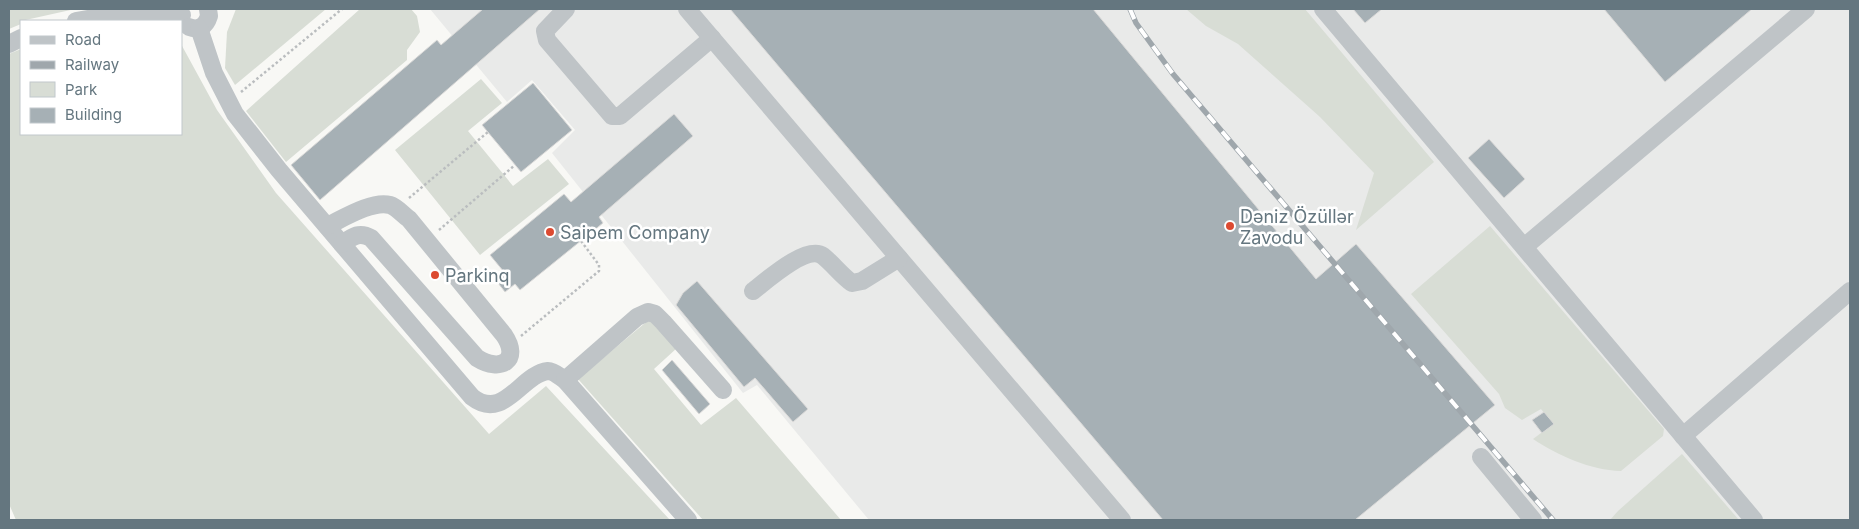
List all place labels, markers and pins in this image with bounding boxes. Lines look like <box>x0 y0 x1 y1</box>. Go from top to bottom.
place label: Dəniz Özüllər Zavodu <box>1240 205 1354 248</box>
marker: Dəniz Özüllər Zavodu <box>1224 220 1236 232</box>
place label: Saipem Company <box>560 222 710 243</box>
marker: Saipem Company <box>544 226 556 238</box>
place label: Parkinq <box>445 265 510 286</box>
marker: Parkinq <box>429 269 441 281</box>

